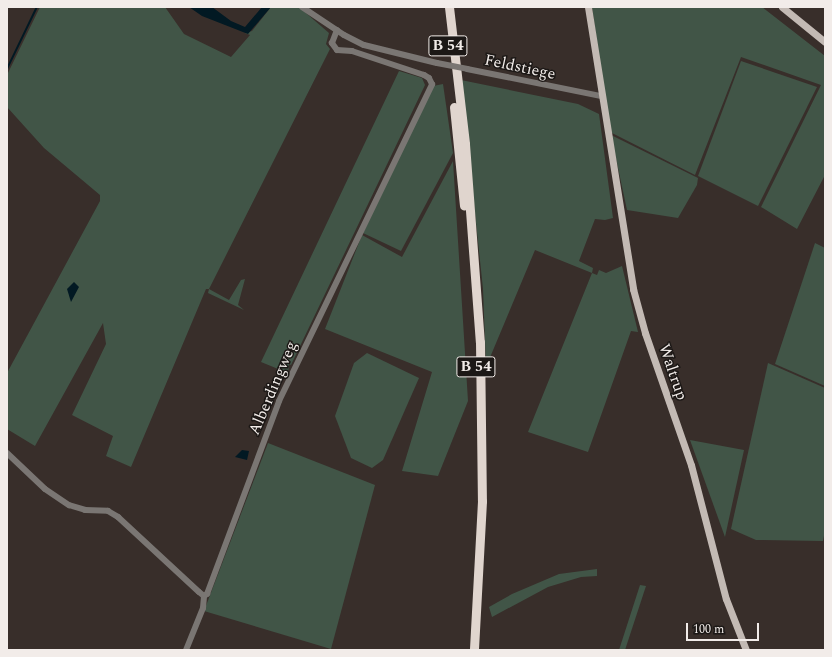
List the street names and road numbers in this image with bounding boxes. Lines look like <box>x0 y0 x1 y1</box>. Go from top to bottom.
road number: B 54 <box>428 33 468 59</box>
street label: Feldstiege <box>483 50 557 84</box>
street label: Alberdingweg <box>245 338 301 438</box>
street label: Waltrup <box>654 341 692 403</box>
road number: B 54 <box>456 354 496 380</box>

